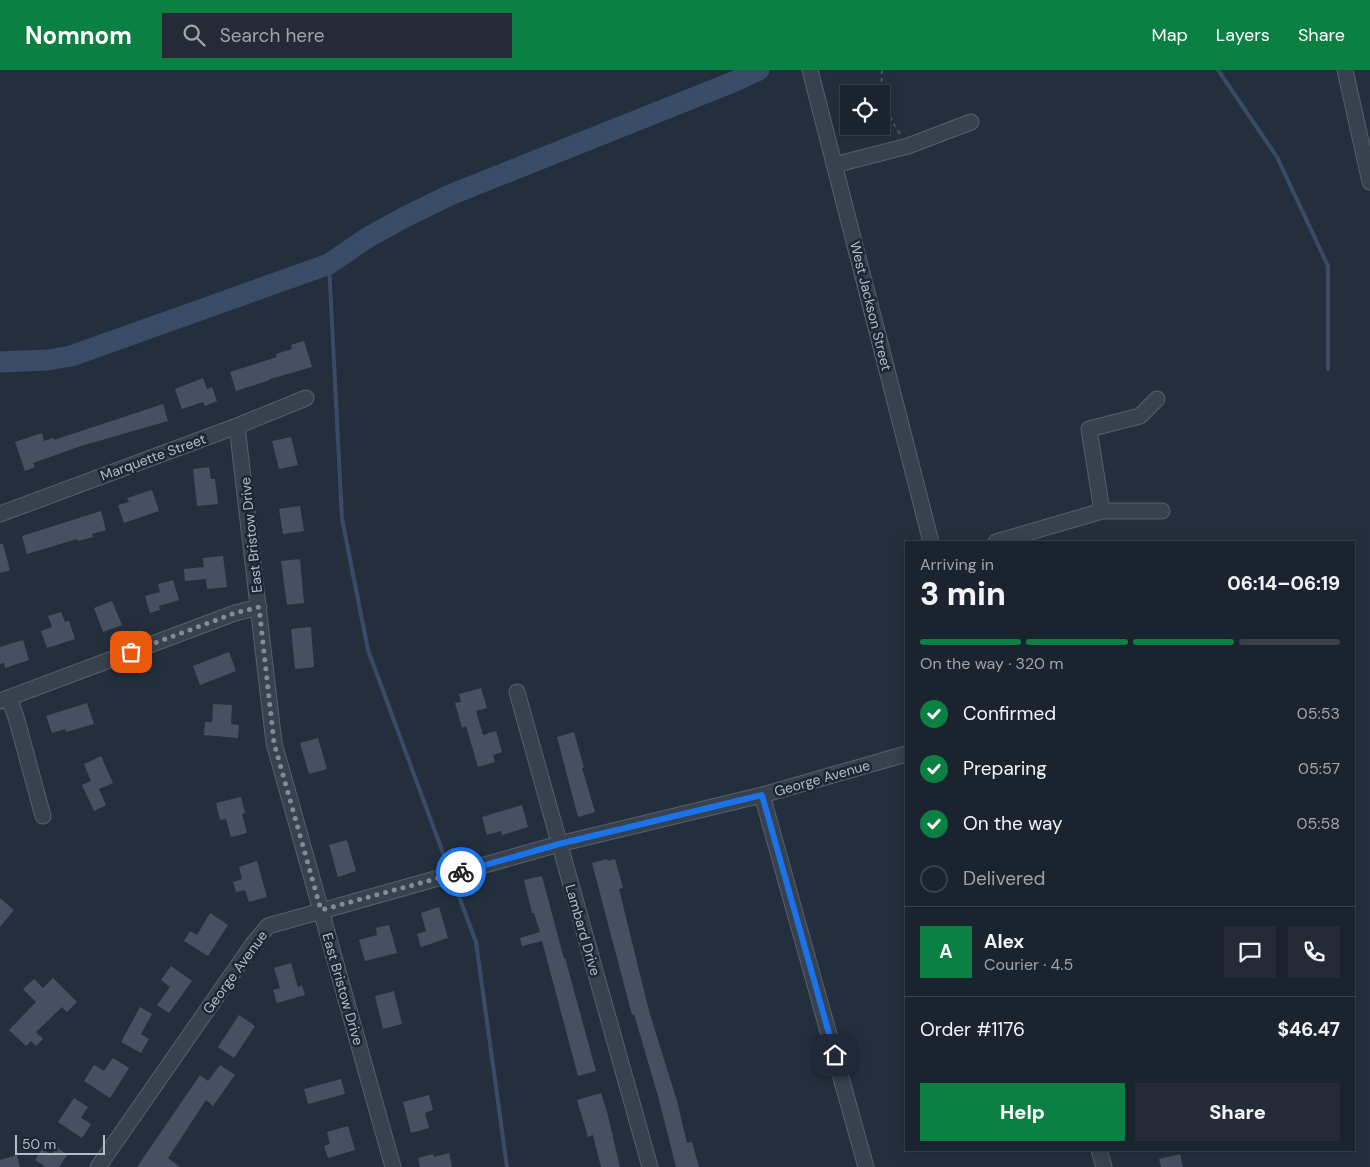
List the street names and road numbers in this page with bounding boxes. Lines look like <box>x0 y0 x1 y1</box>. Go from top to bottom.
street label: West Jackson Street <box>846 239 896 373</box>
street label: Marquette Street <box>98 430 208 484</box>
street label: East Bristow Drive <box>236 476 266 594</box>
street label: George Avenue <box>772 756 872 800</box>
street label: Lambard Drive <box>561 882 605 978</box>
street label: George Avenue <box>199 927 271 1017</box>
street label: East Bristow Drive <box>318 931 368 1047</box>

